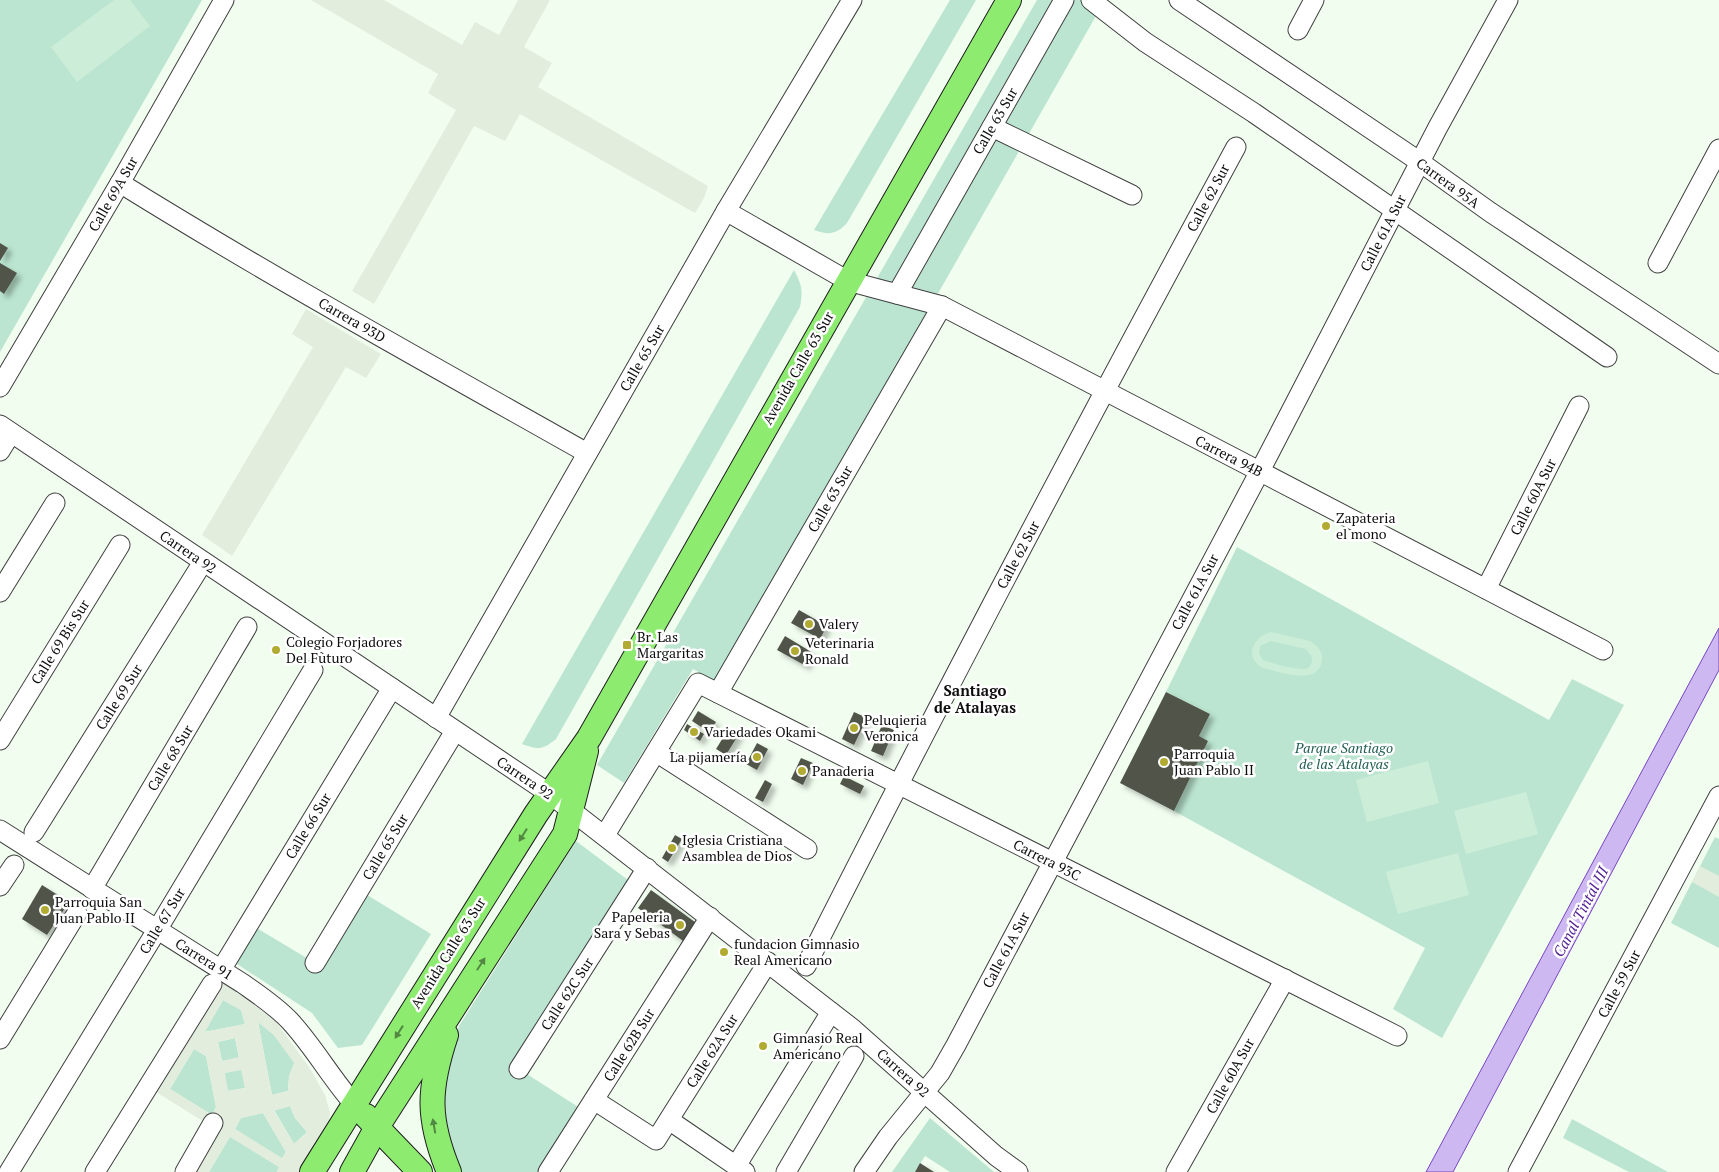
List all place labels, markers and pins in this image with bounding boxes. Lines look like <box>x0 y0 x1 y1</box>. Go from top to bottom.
place label: Zapateria el mono <box>1336 508 1396 543</box>
marker: Zapateria el mono <box>1320 520 1332 532</box>
place label: Valery <box>819 614 859 633</box>
marker: Valery <box>803 618 815 630</box>
place label: Br. Las Margaritas <box>637 627 704 662</box>
place label: Colegio Forjadores Del Futuro <box>286 632 402 667</box>
place label: Veterinaria Ronald <box>805 633 874 668</box>
marker: Br. Las Margaritas <box>621 639 633 651</box>
marker: Colegio Forjadores Del Futuro <box>270 644 282 656</box>
marker: Veterinaria Ronald <box>789 645 801 657</box>
place label: Peluqieria Veronica <box>864 710 927 745</box>
place label: Variedades Okami <box>704 722 816 741</box>
marker: Peluqieria Veronica <box>848 722 860 734</box>
marker: Variedades Okami <box>688 726 700 738</box>
place label: Parroquia Juan Pablo II <box>1174 744 1254 779</box>
place label: La pijamería <box>670 747 747 766</box>
marker: La pijamería <box>751 751 763 763</box>
marker: Parroquia Juan Pablo II <box>1158 756 1170 768</box>
place label: Panaderia <box>812 761 874 780</box>
marker: Panaderia <box>796 765 808 777</box>
place label: Iglesia Cristiana Asamblea de Dios <box>682 830 792 865</box>
marker: Iglesia Cristiana Asamblea de Dios <box>666 842 678 854</box>
place label: Parroquia San Juan Pablo II <box>55 892 143 927</box>
marker: Parroquia San Juan Pablo II <box>39 904 51 916</box>
place label: Papeleria Sara y Sebas <box>594 907 670 942</box>
marker: Papeleria Sara y Sebas <box>674 919 686 931</box>
place label: fundacion Gimnasio Real Americano <box>734 934 860 969</box>
marker: fundacion Gimnasio Real Americano <box>718 946 730 958</box>
place label: Gimnasio Real Americano <box>773 1028 863 1063</box>
marker: Gimnasio Real Americano <box>757 1040 769 1052</box>

